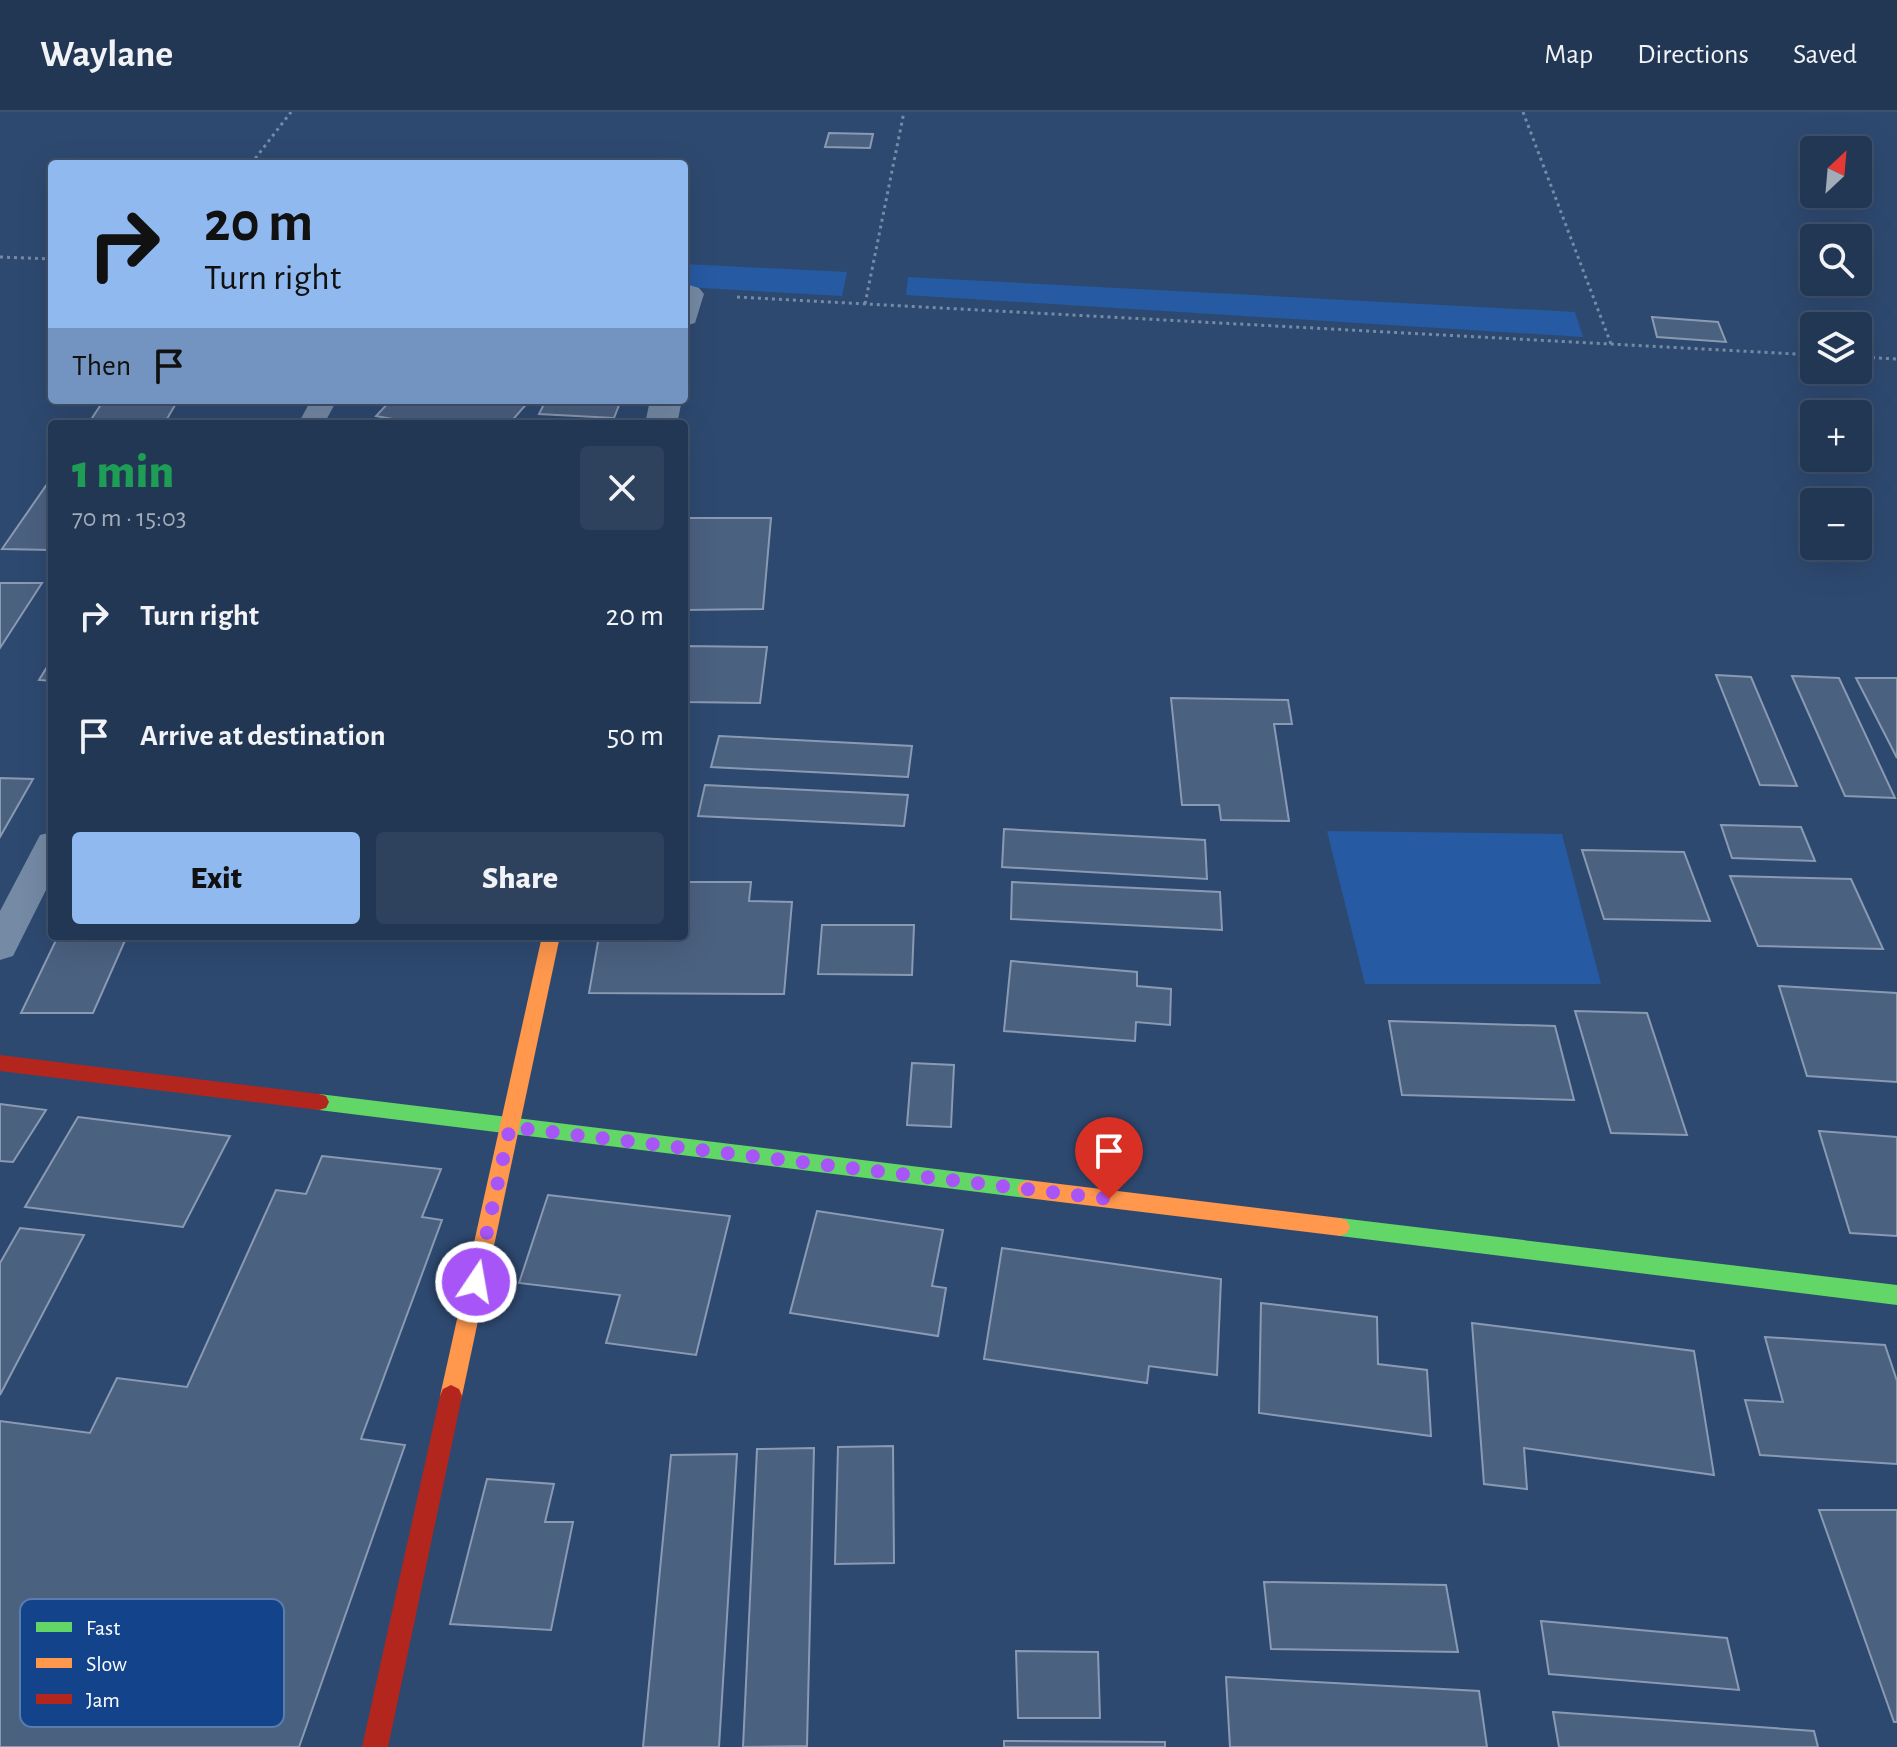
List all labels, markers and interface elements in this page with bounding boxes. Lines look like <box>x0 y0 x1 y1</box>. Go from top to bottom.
text: Waylane <box>40 36 173 74</box>
text: Map <box>1544 41 1593 69</box>
text: Directions <box>1637 41 1749 69</box>
text: Saved <box>1793 41 1857 69</box>
north arrow <box>1800 136 1872 208</box>
map controls <box>1800 136 1872 560</box>
icon: right <box>72 192 176 296</box>
text: 20 m <box>204 195 313 251</box>
button: search <box>1800 224 1872 296</box>
text: Turn right <box>204 260 341 296</box>
button: layers <box>1800 312 1872 384</box>
icon: arrive <box>147 344 191 388</box>
text: Then <box>72 351 131 381</box>
button: + <box>1800 400 1872 472</box>
button: close <box>580 446 664 530</box>
text: 1 min <box>72 449 174 497</box>
button: − <box>1800 488 1872 560</box>
text: 70 m · 15:03 <box>72 505 186 531</box>
icon: right <box>72 594 116 638</box>
text: Turn right <box>140 601 259 631</box>
text: 20 m <box>606 601 664 631</box>
icon: arrive <box>72 714 116 758</box>
text: Arrive at destination <box>140 721 386 751</box>
text: 50 m <box>607 721 664 751</box>
button: Exit <box>72 832 360 924</box>
button: Share <box>376 832 664 924</box>
pin <box>1075 1117 1143 1199</box>
icon: arrive <box>1087 1129 1131 1173</box>
position arrow <box>434 1240 518 1324</box>
legend <box>20 1599 284 1727</box>
text: Fast <box>86 1617 120 1639</box>
text: Slow <box>86 1653 127 1675</box>
text: Jam <box>86 1689 120 1711</box>

